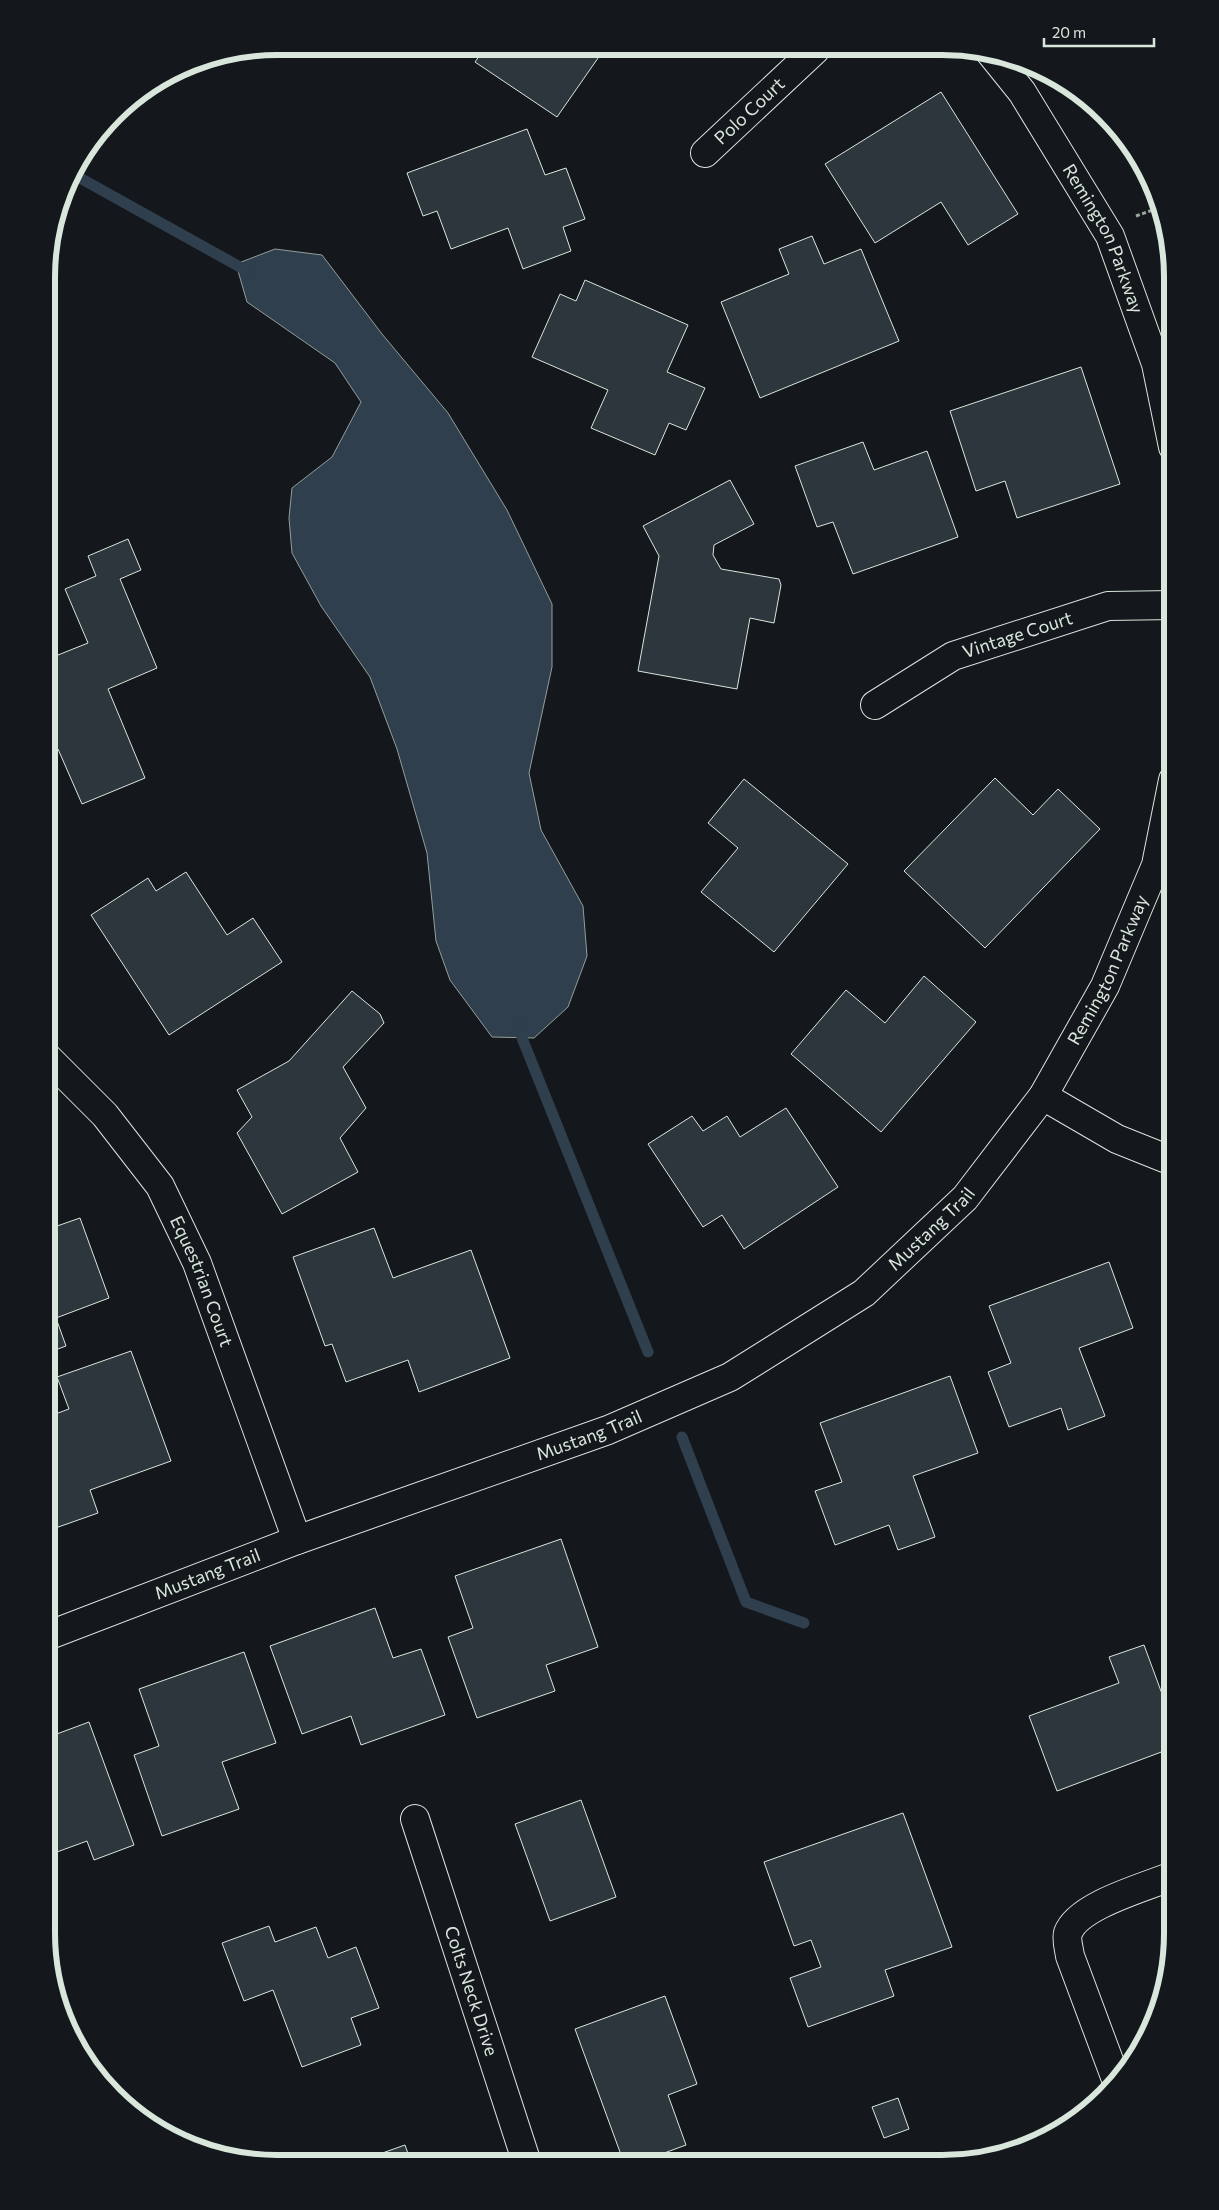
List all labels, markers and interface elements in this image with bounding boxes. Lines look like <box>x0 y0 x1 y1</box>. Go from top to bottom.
scale bar <box>1044 15 1154 47</box>
text: 20 m <box>1052 23 1086 41</box>
street label: Polo Court <box>709 72 789 149</box>
street label: Remington Parkway <box>1059 160 1149 316</box>
street label: Vintage Court <box>959 606 1075 662</box>
street label: Remington Parkway <box>1062 891 1152 1048</box>
street label: Mustang Trail <box>883 1183 979 1275</box>
street label: Equestrian Court <box>166 1212 238 1349</box>
street label: Mustang Trail <box>533 1405 645 1465</box>
street label: Mustang Trail <box>151 1543 263 1604</box>
street label: Colts Neck Drive <box>441 1923 503 2059</box>

